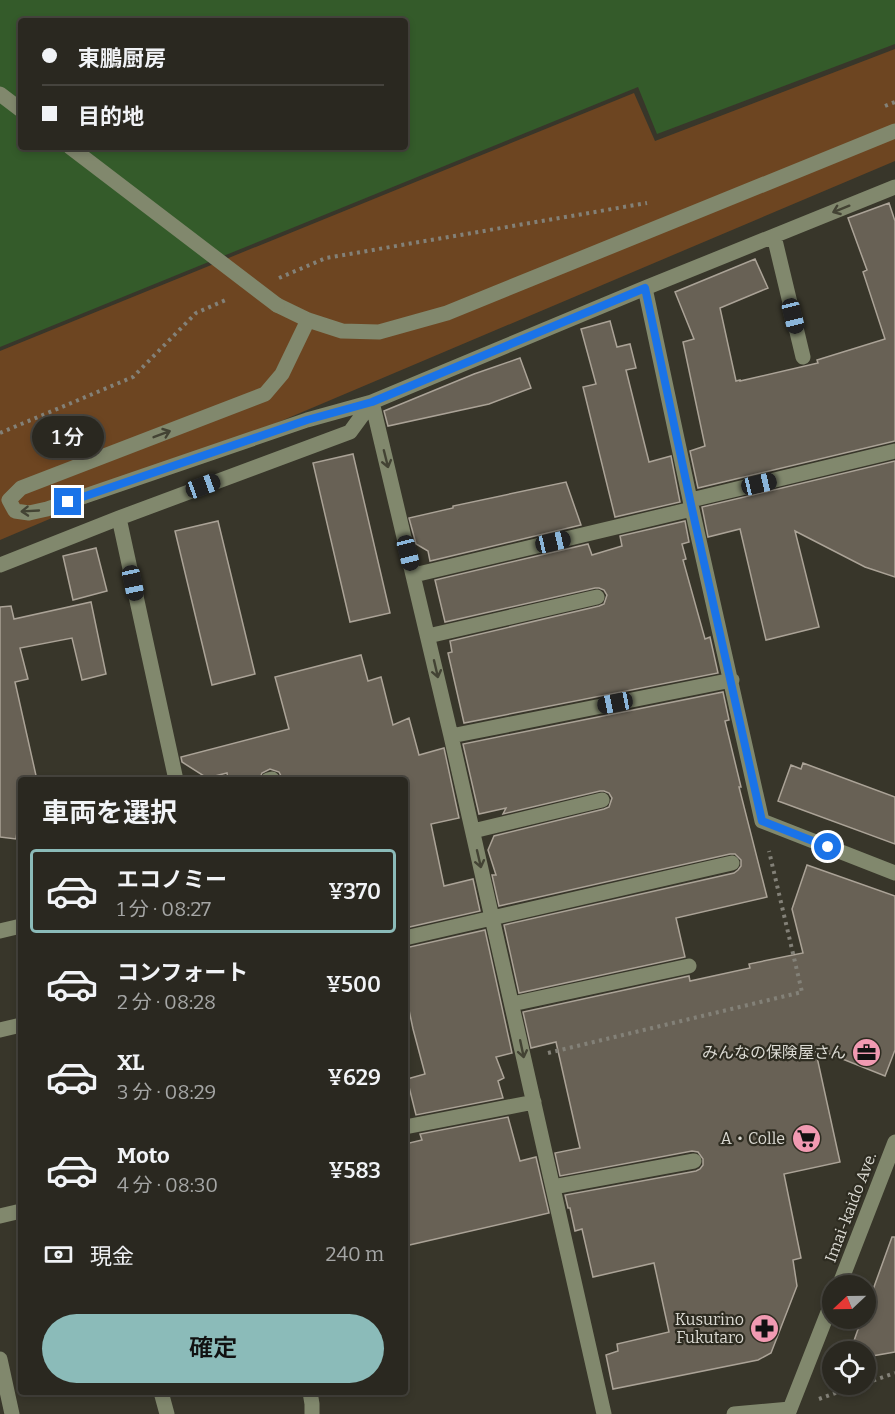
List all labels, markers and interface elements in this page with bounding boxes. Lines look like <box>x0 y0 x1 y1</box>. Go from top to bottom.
text: 東鵬厨房 <box>78 45 166 72</box>
text: 目的地 <box>78 103 144 130</box>
one-way arrow <box>832 204 850 215</box>
car <box>780 296 806 336</box>
callout: 1 分 <box>32 415 104 457</box>
text: 1 分 <box>52 425 84 449</box>
one-way arrow <box>152 428 171 439</box>
one-way arrow <box>380 449 392 468</box>
car <box>183 471 223 501</box>
car <box>739 471 779 497</box>
route end <box>54 488 81 515</box>
one-way arrow <box>20 506 40 517</box>
car <box>533 529 573 555</box>
car <box>395 533 421 573</box>
car <box>120 564 146 602</box>
one-way arrow <box>430 659 442 678</box>
car <box>596 691 634 715</box>
text: 車両を選択 <box>42 797 177 829</box>
route start <box>814 833 841 860</box>
one-way arrow <box>474 849 485 868</box>
icon: car <box>45 864 99 918</box>
text: エコノミー <box>117 866 227 893</box>
text: ¥370 <box>328 878 381 905</box>
text: 1 分 · 08:27 <box>117 897 211 921</box>
icon: car <box>45 957 99 1011</box>
text: コンフォート <box>117 959 248 986</box>
text: ¥500 <box>326 971 381 998</box>
text: 2 分 · 08:28 <box>117 990 216 1014</box>
office icon: みんなの保険屋さん <box>851 1036 883 1068</box>
one-way arrow <box>517 1039 528 1058</box>
place label: みんなの保険屋さん <box>702 1043 846 1062</box>
text: XL <box>117 1049 144 1076</box>
icon: car <box>45 1050 99 1104</box>
text: ¥629 <box>328 1064 381 1091</box>
text: 3 分 · 08:29 <box>117 1080 216 1104</box>
supermarket icon: A・Colle <box>790 1122 822 1154</box>
place label: A・Colle <box>721 1129 785 1148</box>
text: Moto <box>117 1142 170 1169</box>
icon: car <box>45 1143 99 1197</box>
street label: Imai-kaido Ave. <box>821 1149 880 1265</box>
text: ¥583 <box>328 1157 381 1184</box>
text: 4 分 · 08:30 <box>117 1173 218 1197</box>
icon: cash <box>42 1238 75 1271</box>
text: 240 m <box>326 1242 384 1266</box>
text: 現金 <box>90 1243 134 1270</box>
north arrow <box>822 1275 876 1329</box>
map controls <box>822 1275 876 1395</box>
place label: Kusurino Fukutaro <box>675 1310 744 1347</box>
pharmacy icon: Kusurino Fukutaro <box>749 1312 781 1344</box>
button: 確定 <box>42 1314 384 1383</box>
button: locate <box>822 1341 876 1395</box>

